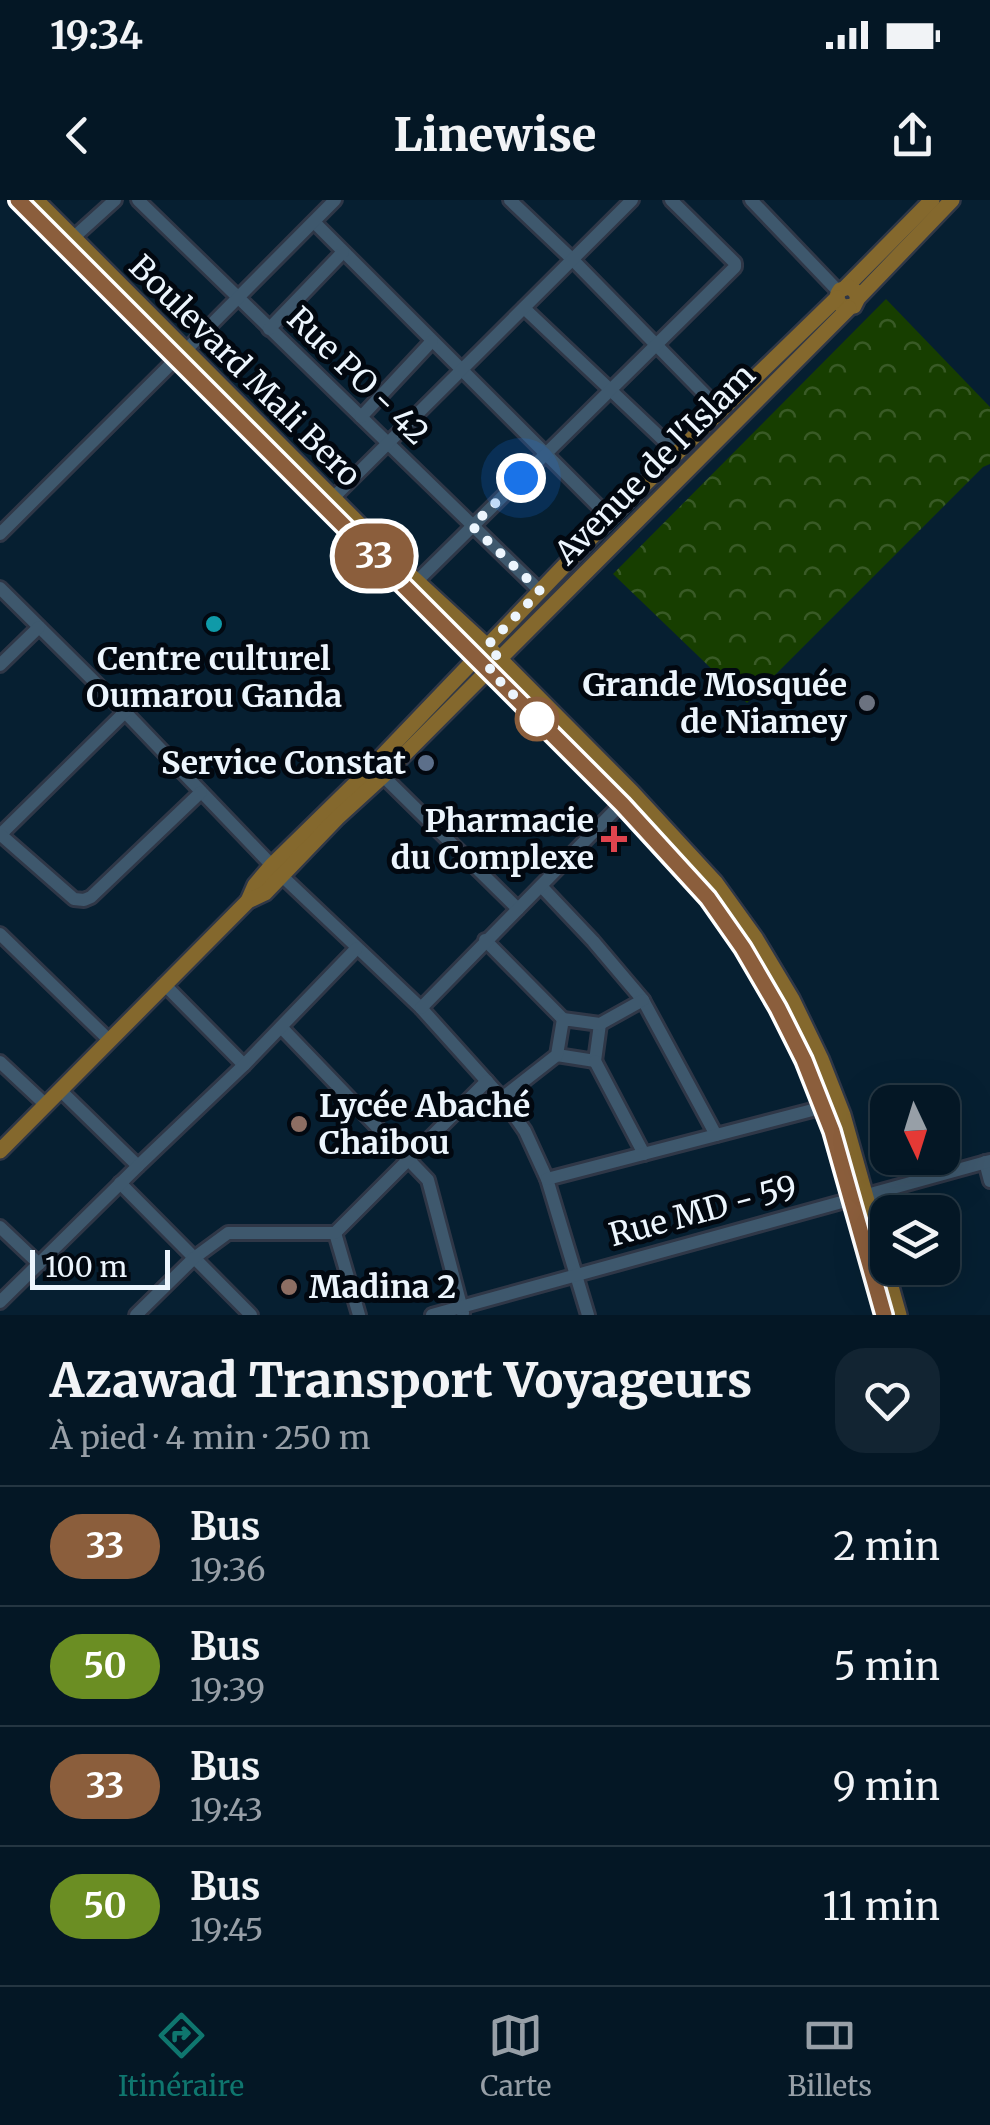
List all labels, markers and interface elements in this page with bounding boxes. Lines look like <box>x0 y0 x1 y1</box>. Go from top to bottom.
text: 19:34 <box>50 12 143 59</box>
text: Linewise <box>394 107 596 163</box>
icon: back <box>50 108 105 163</box>
icon: share <box>885 108 940 163</box>
street label: Boulevard Mali Bero <box>121 247 369 495</box>
street label: Rue PO - 42 <box>279 299 437 453</box>
street label: Avenue de l'Islam <box>546 355 764 573</box>
your location <box>496 453 546 503</box>
line badge: 33 <box>329 524 419 588</box>
text: 33 <box>355 534 393 578</box>
marker: Centre culturel Oumarou Ganda <box>203 613 225 635</box>
place label: Centre culturel Oumarou Ganda <box>86 639 342 716</box>
place label: Grande Mosquée de Niamey <box>582 665 848 742</box>
marker: Grande Mosquée de Niamey <box>856 692 878 714</box>
unlabelled marker <box>516 698 558 740</box>
place label: Service Constat <box>161 743 406 783</box>
marker: Service Constat <box>415 752 437 774</box>
place label: Pharmacie du Complexe <box>391 801 594 878</box>
marker: Pharmacie du Complexe <box>603 828 625 850</box>
north arrow <box>870 1085 960 1175</box>
map controls <box>870 1085 960 1285</box>
place label: Lycée Abaché Chaibou <box>319 1086 530 1163</box>
marker: Lycée Abaché Chaibou <box>288 1113 310 1135</box>
street label: Rue MD - 59 <box>605 1167 801 1255</box>
button: layers <box>870 1195 960 1285</box>
scale bar <box>30 1245 170 1290</box>
text: 100 m <box>45 1249 127 1285</box>
place label: Madina 2 <box>309 1267 456 1307</box>
marker: Madina 2 <box>278 1276 300 1298</box>
button: heart <box>835 1348 940 1453</box>
text: Azawad Transport Voyageurs <box>50 1350 752 1410</box>
text: À pied · 4 min · 250 m <box>50 1418 371 1458</box>
text: Bus <box>190 1503 260 1550</box>
text: 2 min <box>833 1523 940 1570</box>
text: 33 <box>86 1524 124 1568</box>
text: 19:36 <box>190 1550 266 1590</box>
text: Bus <box>190 1623 260 1670</box>
text: 5 min <box>834 1643 940 1690</box>
text: 50 <box>83 1644 127 1688</box>
text: 19:39 <box>190 1670 265 1710</box>
text: Bus <box>190 1743 260 1790</box>
text: 9 min <box>833 1763 940 1810</box>
text: 33 <box>86 1764 124 1808</box>
text: 19:43 <box>190 1790 263 1830</box>
text: Bus <box>190 1863 260 1910</box>
text: 11 min <box>823 1883 940 1930</box>
text: 50 <box>83 1884 127 1928</box>
text: 19:45 <box>190 1910 264 1950</box>
tab: Itinéraire <box>118 2008 244 2104</box>
tab: Carte <box>480 2008 551 2104</box>
tab: Billets <box>787 2008 872 2104</box>

